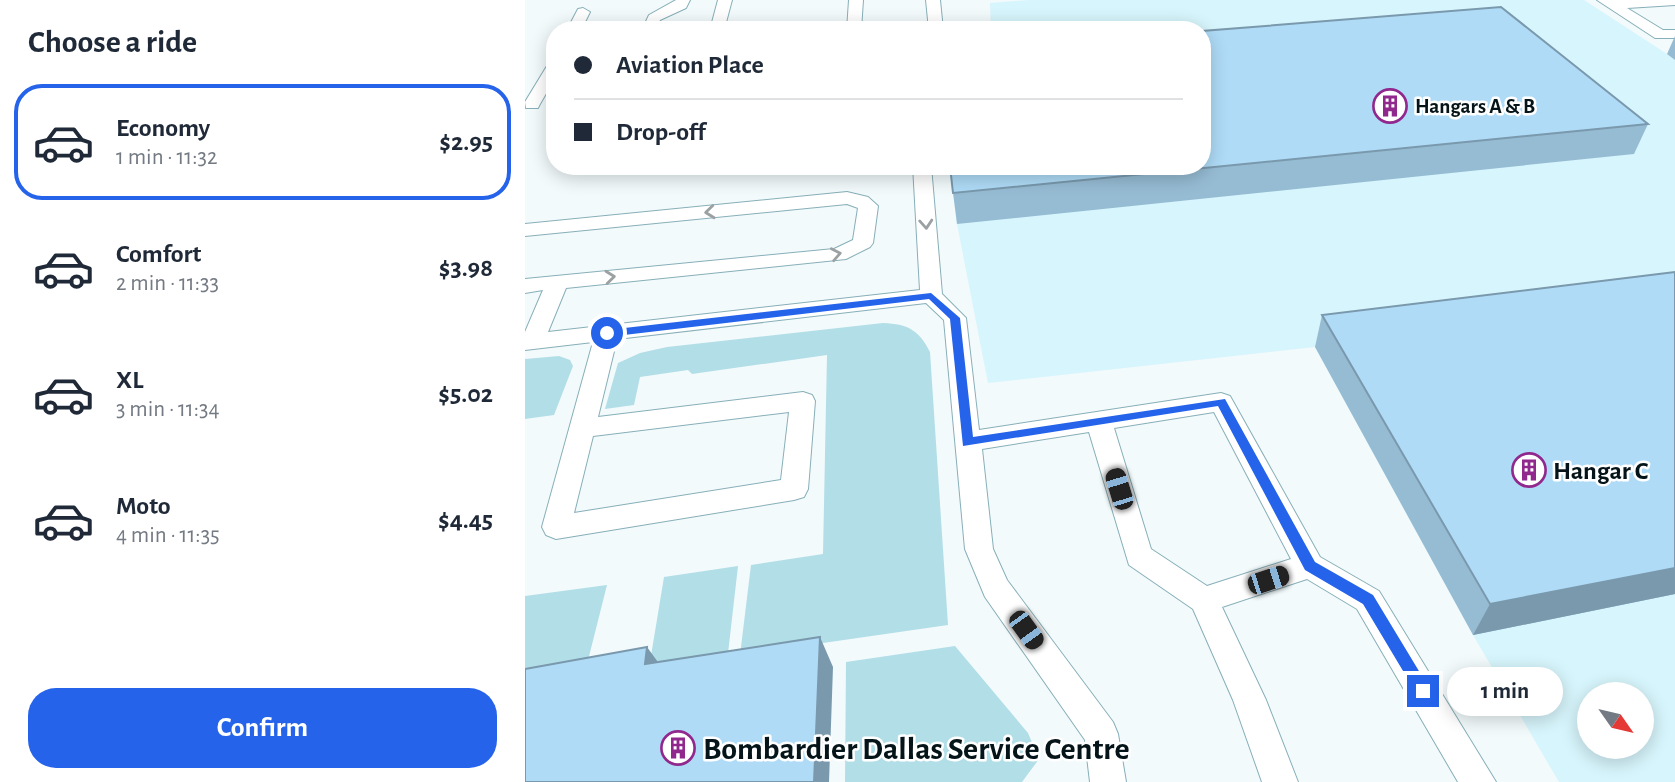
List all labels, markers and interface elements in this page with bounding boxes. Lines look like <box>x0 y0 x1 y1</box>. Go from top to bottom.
text: Choose a ride <box>28 26 197 58</box>
text: Aviation Place <box>616 52 764 78</box>
building icon: Hangars A & B <box>1371 87 1409 125</box>
place label: Hangars A & B <box>1415 96 1535 117</box>
icon: car <box>32 111 95 174</box>
text: Economy <box>116 115 210 141</box>
text: Drop-off <box>616 119 705 145</box>
text: $2.95 <box>439 129 493 155</box>
text: 1 min · 11:32 <box>116 146 217 169</box>
one-way arrow <box>704 204 715 219</box>
one-way arrow <box>919 219 934 230</box>
icon: car <box>32 237 95 300</box>
text: Comfort <box>116 241 201 267</box>
one-way arrow <box>830 247 842 262</box>
text: $3.98 <box>439 255 493 281</box>
one-way arrow <box>605 270 616 285</box>
text: 2 min · 11:33 <box>116 272 219 295</box>
route start <box>591 317 623 349</box>
icon: car <box>32 363 95 426</box>
text: XL <box>116 367 143 393</box>
text: $5.02 <box>438 381 493 407</box>
text: 3 min · 11:34 <box>116 398 220 421</box>
building icon: Hangar C <box>1510 451 1548 489</box>
place label: Hangar C <box>1553 458 1649 484</box>
car <box>1103 466 1136 512</box>
icon: car <box>32 489 95 552</box>
text: Moto <box>116 493 171 519</box>
text: $4.45 <box>438 507 493 533</box>
text: 4 min · 11:35 <box>116 524 220 547</box>
car <box>1245 564 1292 596</box>
car <box>1006 607 1047 653</box>
callout: 1 min <box>1447 666 1563 716</box>
route end <box>1407 675 1439 707</box>
text: 1 min <box>1481 680 1529 703</box>
north arrow <box>1577 682 1654 760</box>
map controls <box>1577 682 1654 759</box>
button: Confirm <box>28 688 497 768</box>
building icon: Bombardier Dallas Service Centre <box>659 729 697 767</box>
place label: Bombardier Dallas Service Centre <box>703 733 1130 765</box>

